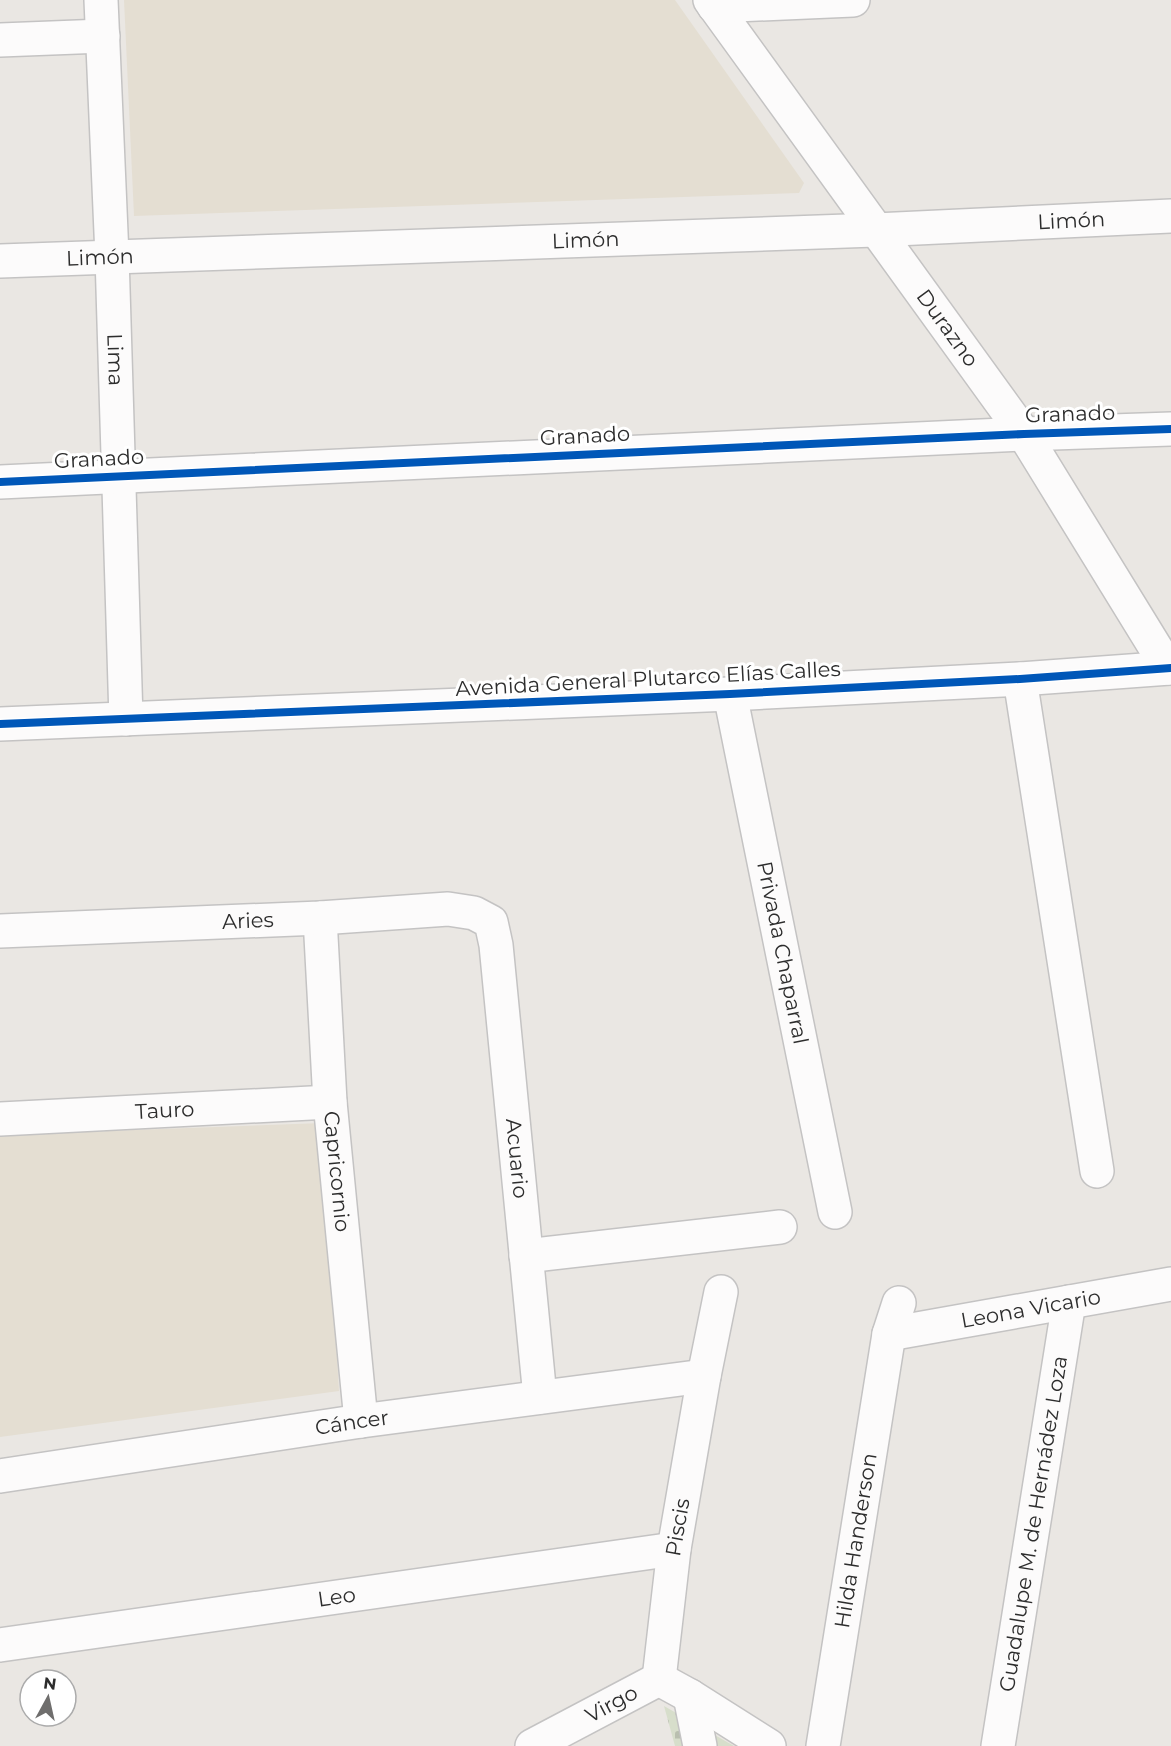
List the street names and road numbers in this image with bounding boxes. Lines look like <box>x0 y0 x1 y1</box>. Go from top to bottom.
street label: Limón <box>1037 206 1106 234</box>
street label: Limón <box>551 226 620 253</box>
street label: Limón <box>66 243 134 271</box>
street label: Durazno <box>911 284 984 371</box>
street label: Lima <box>102 333 129 386</box>
street label: Granado <box>1024 399 1115 428</box>
street label: Granado <box>539 421 631 450</box>
street label: Granado <box>53 444 145 473</box>
street label: Avenida General Plutarco Elías Calles <box>455 656 841 701</box>
street label: Privada Chaparral <box>752 859 814 1046</box>
street label: Aries <box>221 907 274 934</box>
street label: Tauro <box>135 1096 195 1124</box>
street label: Capricornio <box>319 1110 356 1233</box>
street label: Acuario <box>501 1117 534 1200</box>
street label: Leona Vicario <box>959 1284 1103 1333</box>
street label: Guadalupe M. de Hernádez Loza <box>994 1354 1072 1694</box>
street label: Cáncer <box>313 1404 390 1440</box>
street label: Hilda Handerson <box>829 1451 882 1630</box>
street label: Piscis <box>660 1496 695 1558</box>
street label: Leo <box>316 1582 357 1612</box>
street label: Virgo <box>581 1680 642 1728</box>

